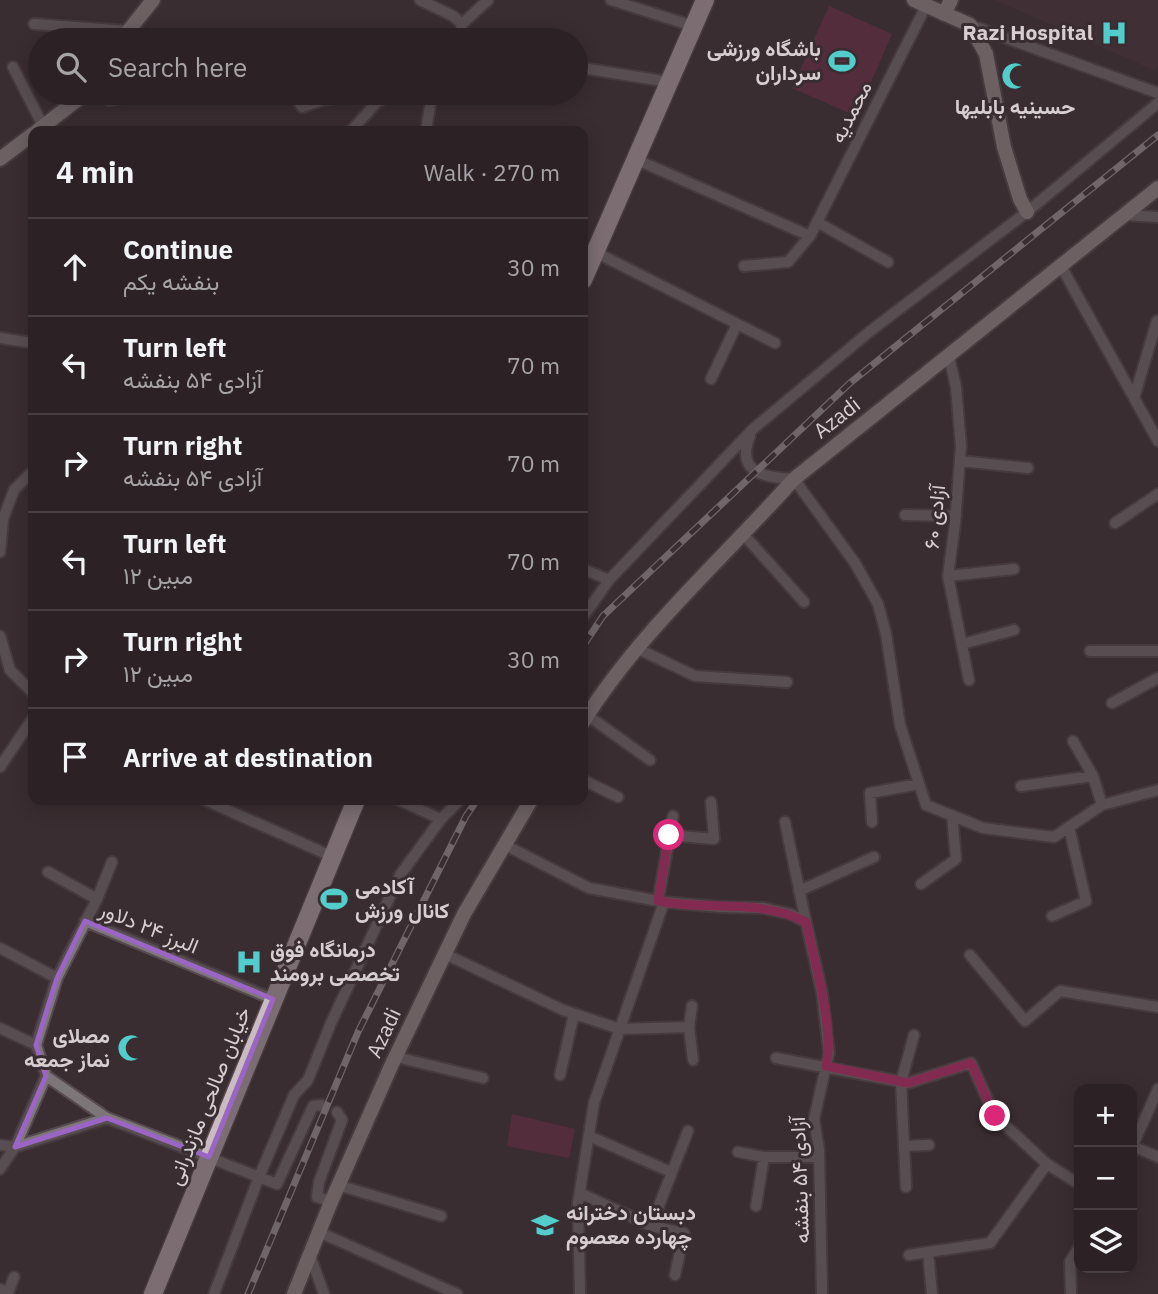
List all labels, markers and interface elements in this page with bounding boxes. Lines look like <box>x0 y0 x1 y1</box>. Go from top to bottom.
place label: Razi Hospital <box>963 18 1093 46</box>
hospital icon: Razi Hospital <box>1099 18 1129 48</box>
search box <box>28 28 588 105</box>
place label: باشگاه ورزشی سرداران <box>707 34 821 86</box>
sports icon: باشگاه ورزشی سرداران <box>827 46 857 76</box>
icon: search <box>52 48 90 86</box>
text: Search here <box>108 50 247 84</box>
mosque icon: حسینیه بابلیها <box>1000 61 1030 91</box>
street label: محمدیه <box>823 76 878 147</box>
place label: حسینیه بابلیها <box>955 92 1075 120</box>
text: 4 min <box>56 152 134 191</box>
text: Walk · 270 m <box>424 157 560 187</box>
text: Continue <box>123 232 233 266</box>
icon: ahead <box>56 248 94 286</box>
text: 30 m <box>507 252 560 282</box>
text: بنفشه یکم <box>123 266 219 296</box>
text: Turn left <box>123 330 226 364</box>
icon: left <box>56 346 94 384</box>
text: 70 m <box>507 350 560 380</box>
text: آزادی ۵۴ بنفشه <box>123 364 262 394</box>
street label: Azadi <box>807 390 866 444</box>
text: Turn right <box>123 428 242 462</box>
icon: right <box>56 444 94 482</box>
text: 70 m <box>507 448 560 478</box>
text: آزادی ۵۴ بنفشه <box>123 462 262 492</box>
street label: آزادی ۶۰ <box>917 481 952 550</box>
text: Turn left <box>123 526 226 560</box>
icon: left <box>56 542 94 580</box>
text: 70 m <box>507 546 560 576</box>
text: مبین ۱۲ <box>123 560 193 590</box>
text: Turn right <box>123 624 242 658</box>
icon: right <box>56 640 94 678</box>
text: 30 m <box>507 644 560 674</box>
text: مبین ۱۲ <box>123 658 193 688</box>
icon: arrive <box>56 738 94 776</box>
text: Arrive at destination <box>123 740 373 774</box>
route start <box>653 819 684 850</box>
place label: آکادمی کانال ورزش <box>355 872 449 924</box>
sports icon: آکادمی کانال ورزش <box>319 884 349 914</box>
street label: البرز ۲۴ دلاور <box>95 894 203 960</box>
place label: درمانگاه فوق تخصصی برومند <box>270 935 400 987</box>
hospital icon: درمانگاه فوق تخصصی برومند <box>234 947 264 977</box>
street label: خیابان صالحی مازندرانی <box>160 1002 257 1189</box>
street label: Azadi <box>359 1003 407 1062</box>
place label: مصلای نماز جمعه <box>24 1021 110 1073</box>
mosque icon: مصلای نماز جمعه <box>116 1033 146 1063</box>
map controls <box>1074 1084 1137 1273</box>
button: + <box>1074 1084 1137 1147</box>
route end <box>979 1100 1010 1131</box>
street label: آزادی ۵۴ بنفشه <box>783 1114 815 1244</box>
button: − <box>1074 1147 1137 1210</box>
place label: دبستان دخترانه چهارده معصوم <box>566 1198 696 1251</box>
school or university icon: دبستان دخترانه چهارده معصوم <box>530 1210 560 1240</box>
button: layers <box>1074 1210 1137 1273</box>

